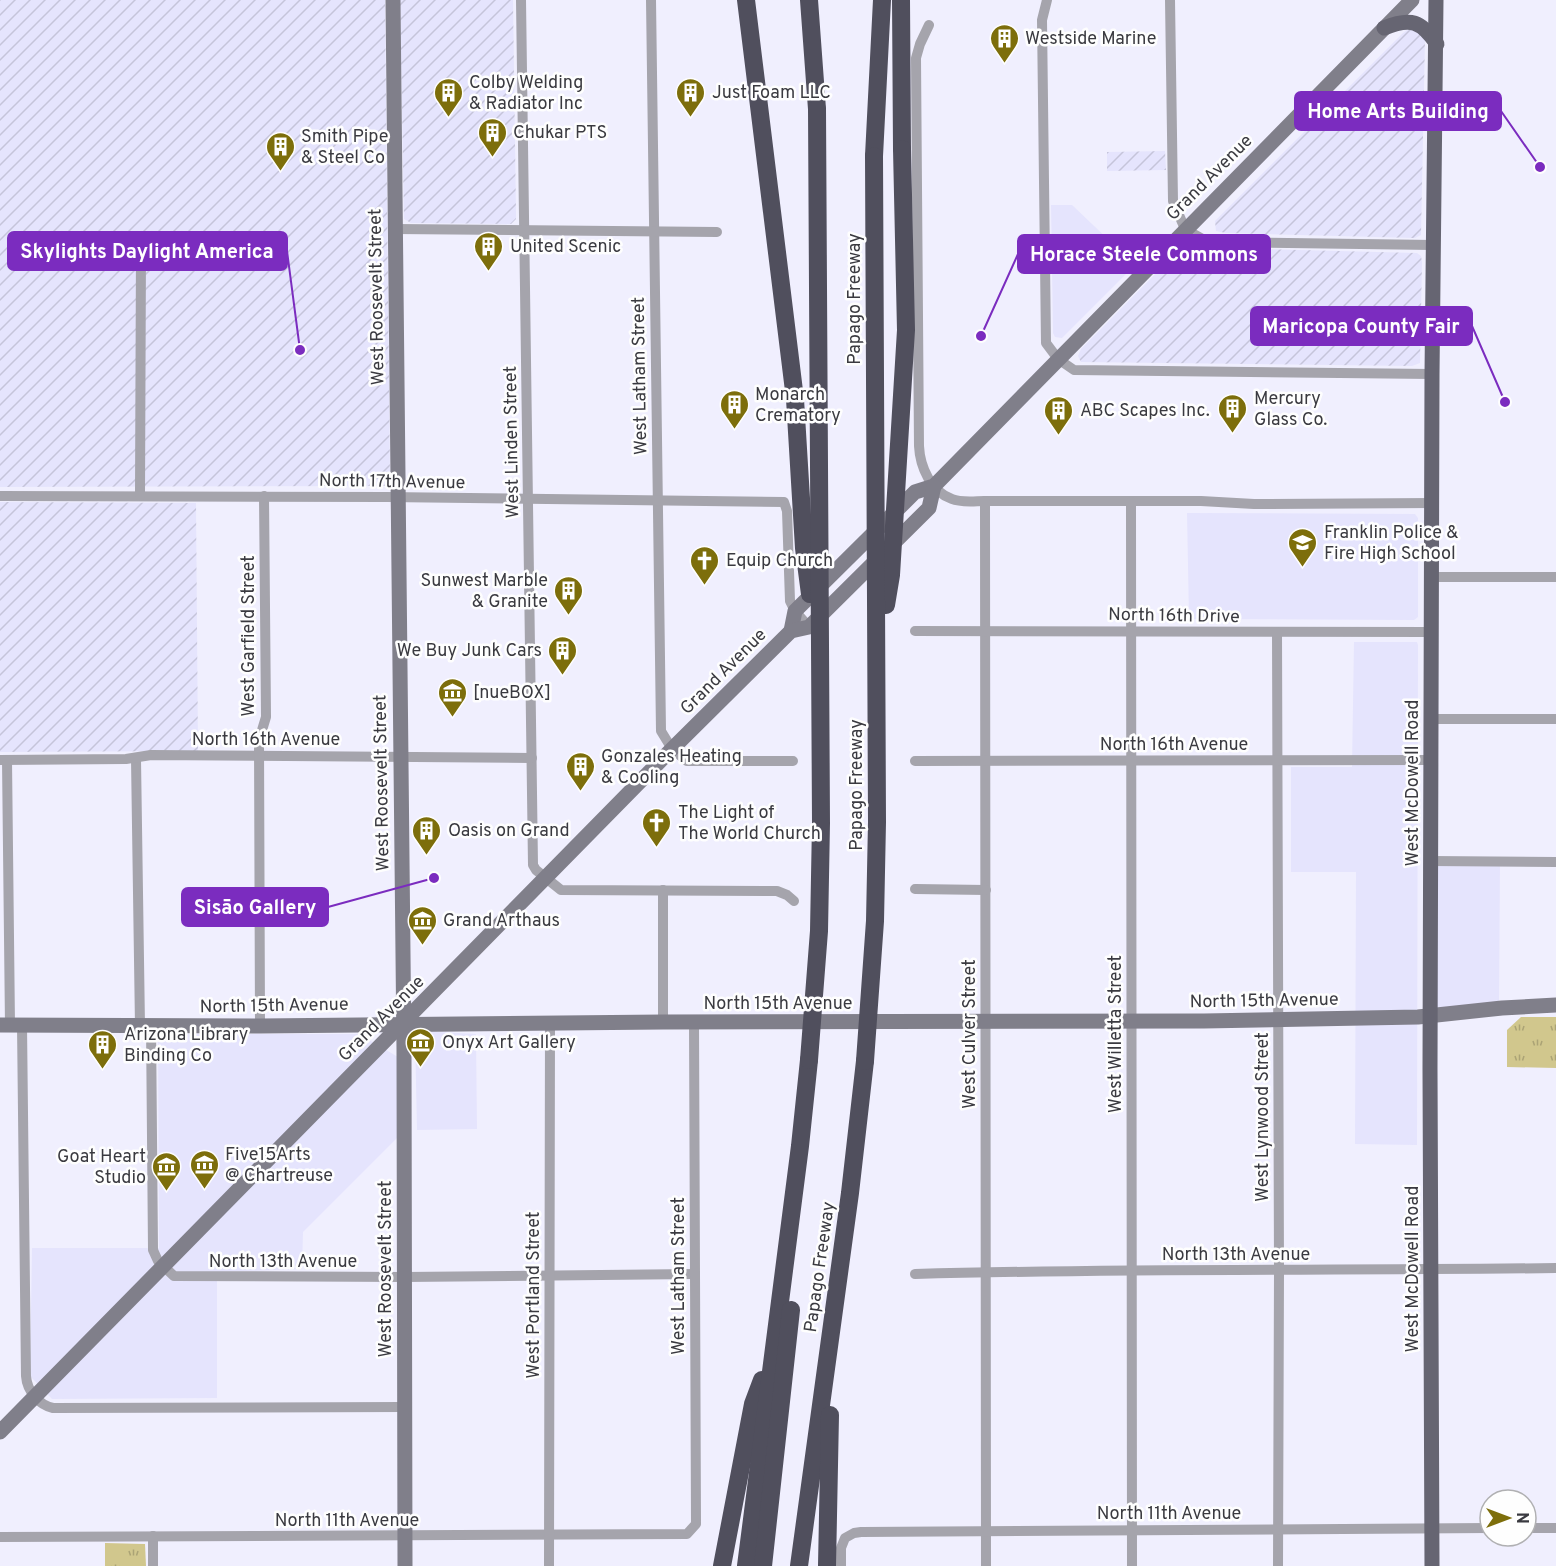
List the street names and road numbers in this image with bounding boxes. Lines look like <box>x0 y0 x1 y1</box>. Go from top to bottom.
street label: Grand Avenue <box>1162 130 1258 226</box>
street label: West Roosevelt Street <box>364 208 391 386</box>
street label: Papago Freeway <box>844 233 867 365</box>
street label: West Latham Street <box>628 297 653 455</box>
street label: West Linden Street <box>500 366 525 518</box>
street label: North 17th Avenue <box>318 470 465 495</box>
street label: West Garfield Street <box>238 555 261 717</box>
street label: North 16th Drive <box>1108 604 1240 629</box>
street label: Grand Avenue <box>676 624 772 720</box>
street label: West Roosevelt Street <box>369 694 396 872</box>
street label: West McDowell Road <box>1402 700 1425 866</box>
street label: Papago Freeway <box>846 719 869 851</box>
street label: North 16th Avenue <box>192 729 340 752</box>
street label: North 16th Avenue <box>1100 734 1248 757</box>
street label: West Willetta Street <box>1105 955 1128 1113</box>
street label: West Culver Street <box>959 959 982 1109</box>
street label: Grand Avenue <box>334 971 430 1067</box>
street label: North 15th Avenue <box>1189 989 1339 1014</box>
street label: North 15th Avenue <box>704 993 852 1016</box>
street label: North 15th Avenue <box>199 994 349 1019</box>
street label: West Lynwood Street <box>1252 1032 1275 1202</box>
street label: West Roosevelt Street <box>375 1181 398 1357</box>
street label: West McDowell Road <box>1402 1186 1425 1352</box>
street label: West Latham Street <box>668 1197 691 1355</box>
street label: Papago Freeway <box>800 1200 841 1334</box>
street label: West Portland Street <box>523 1211 546 1379</box>
street label: North 13th Avenue <box>1162 1244 1310 1267</box>
street label: North 13th Avenue <box>209 1251 357 1274</box>
street label: North 11th Avenue <box>1097 1503 1241 1526</box>
street label: North 11th Avenue <box>275 1510 419 1533</box>

